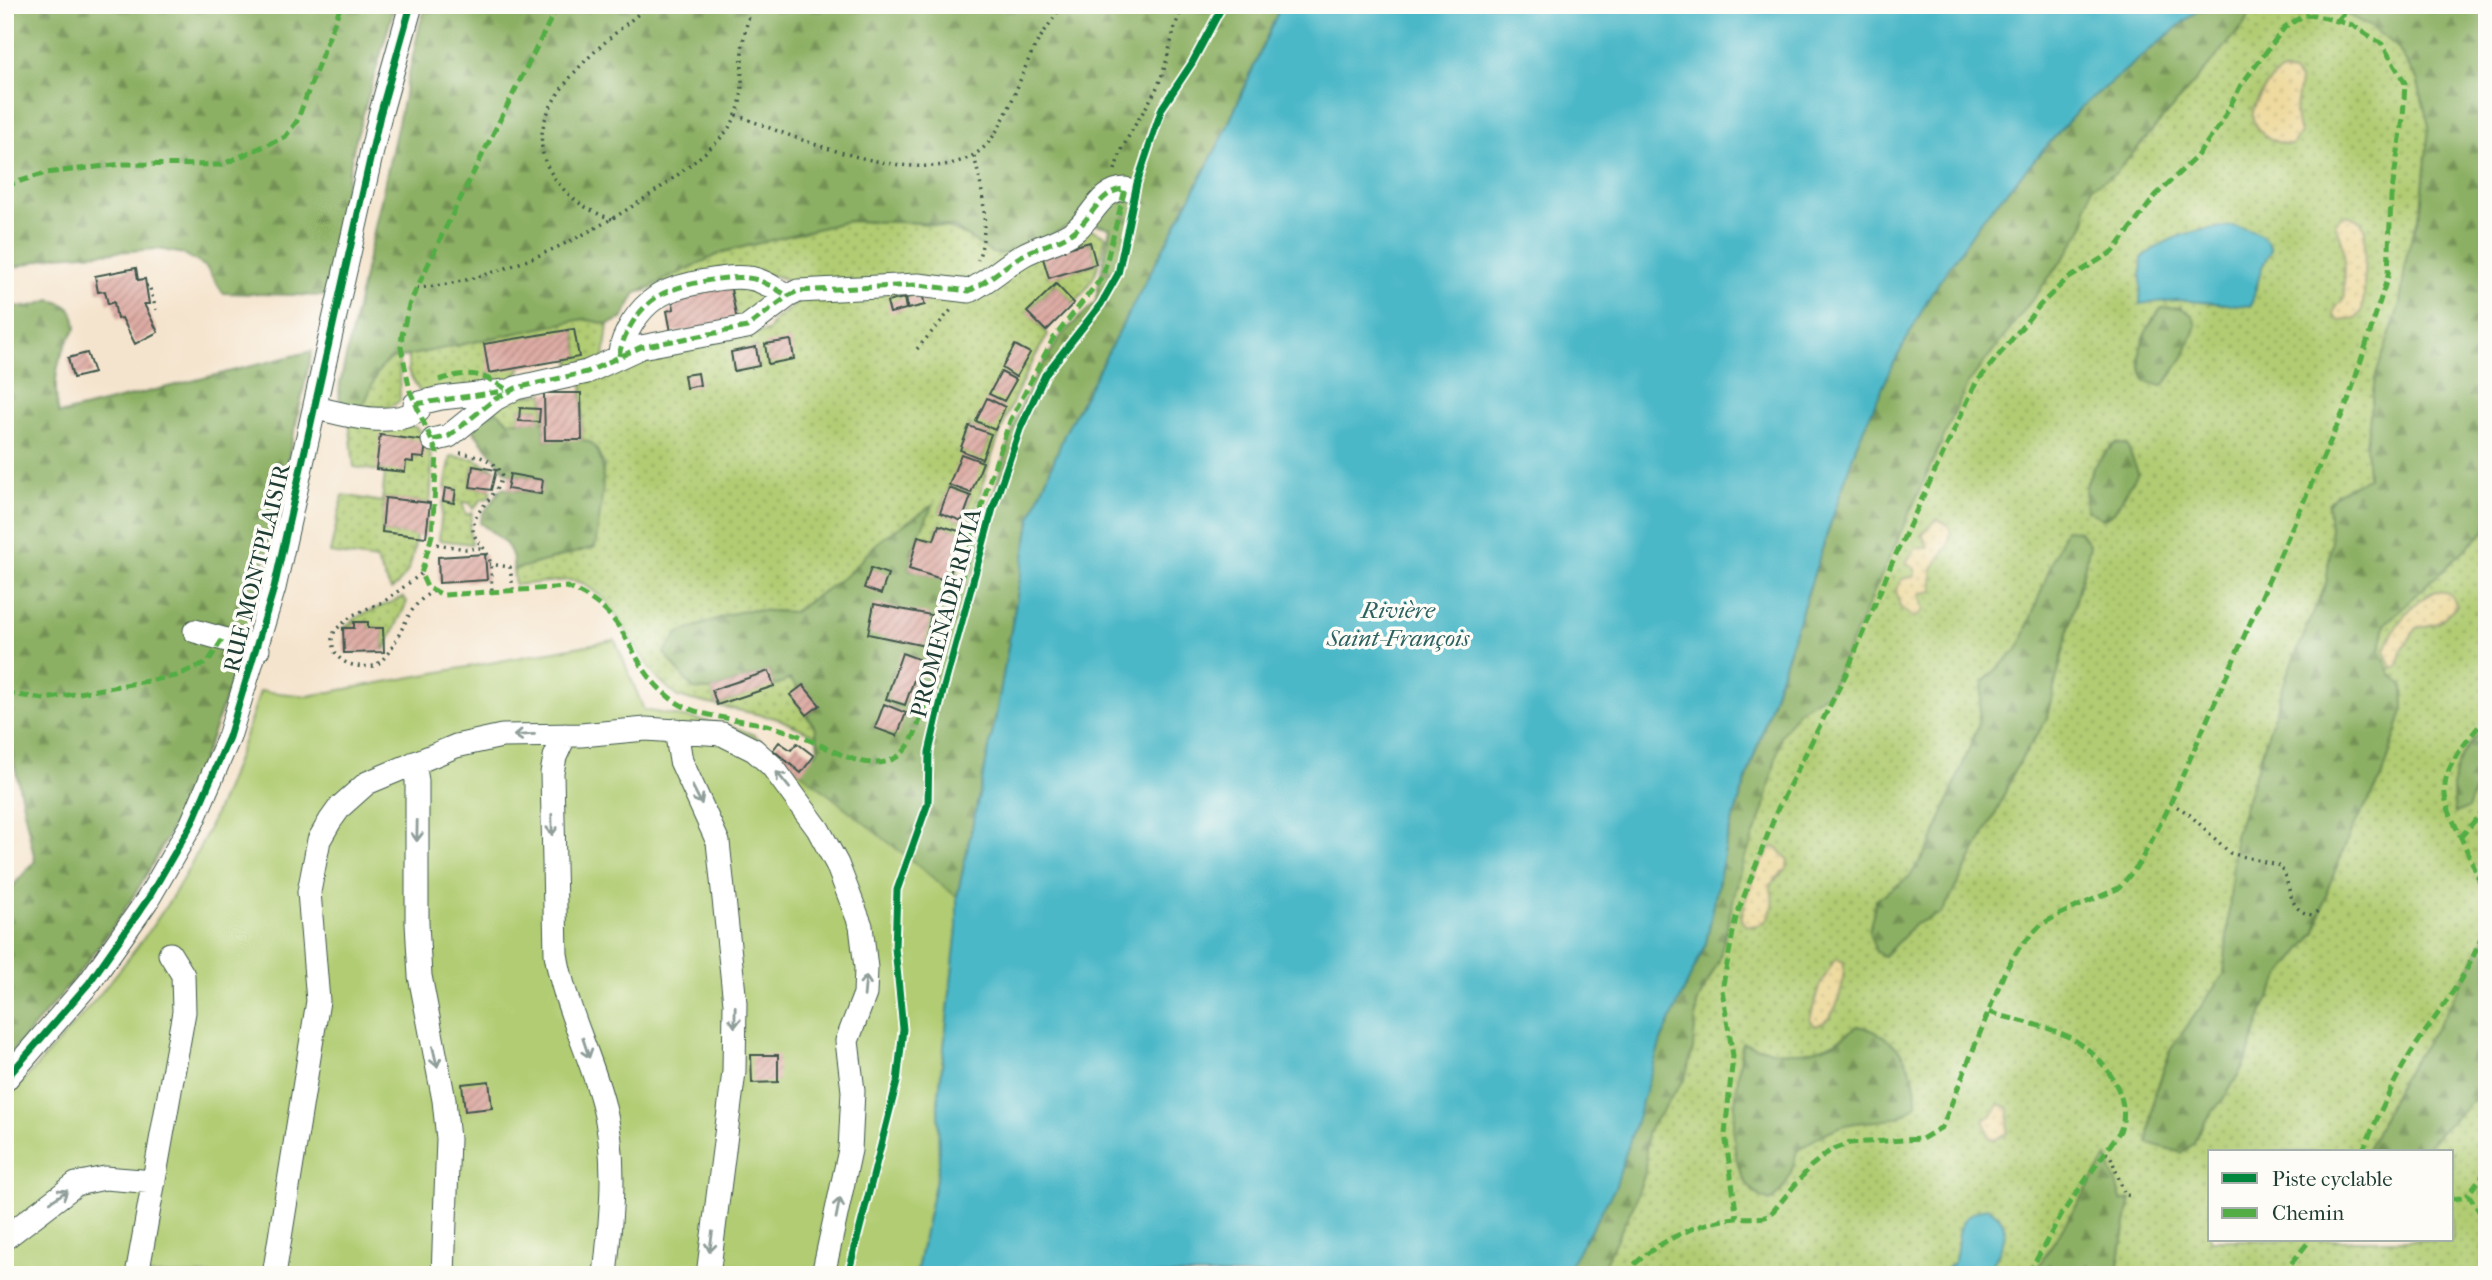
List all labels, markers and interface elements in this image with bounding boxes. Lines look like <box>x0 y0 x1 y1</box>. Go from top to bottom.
street label: RUE MONTPLAISIR <box>218 460 296 675</box>
street label: PROMENADE RIVIA <box>905 504 987 721</box>
water label: Rivière Saint-François <box>1326 596 1470 652</box>
one-way arrow <box>513 729 536 742</box>
one-way arrow <box>775 771 791 789</box>
one-way arrow <box>690 784 704 804</box>
one-way arrow <box>546 814 559 837</box>
one-way arrow <box>410 819 424 842</box>
one-way arrow <box>859 975 872 998</box>
one-way arrow <box>728 1005 742 1028</box>
one-way arrow <box>581 1036 593 1058</box>
one-way arrow <box>429 1045 443 1068</box>
legend <box>2208 1150 2454 1242</box>
text: Piste cyclable <box>2272 1167 2393 1191</box>
one-way arrow <box>49 1189 68 1203</box>
one-way arrow <box>832 1197 846 1220</box>
text: Chemin <box>2272 1201 2344 1225</box>
one-way arrow <box>704 1231 717 1253</box>

